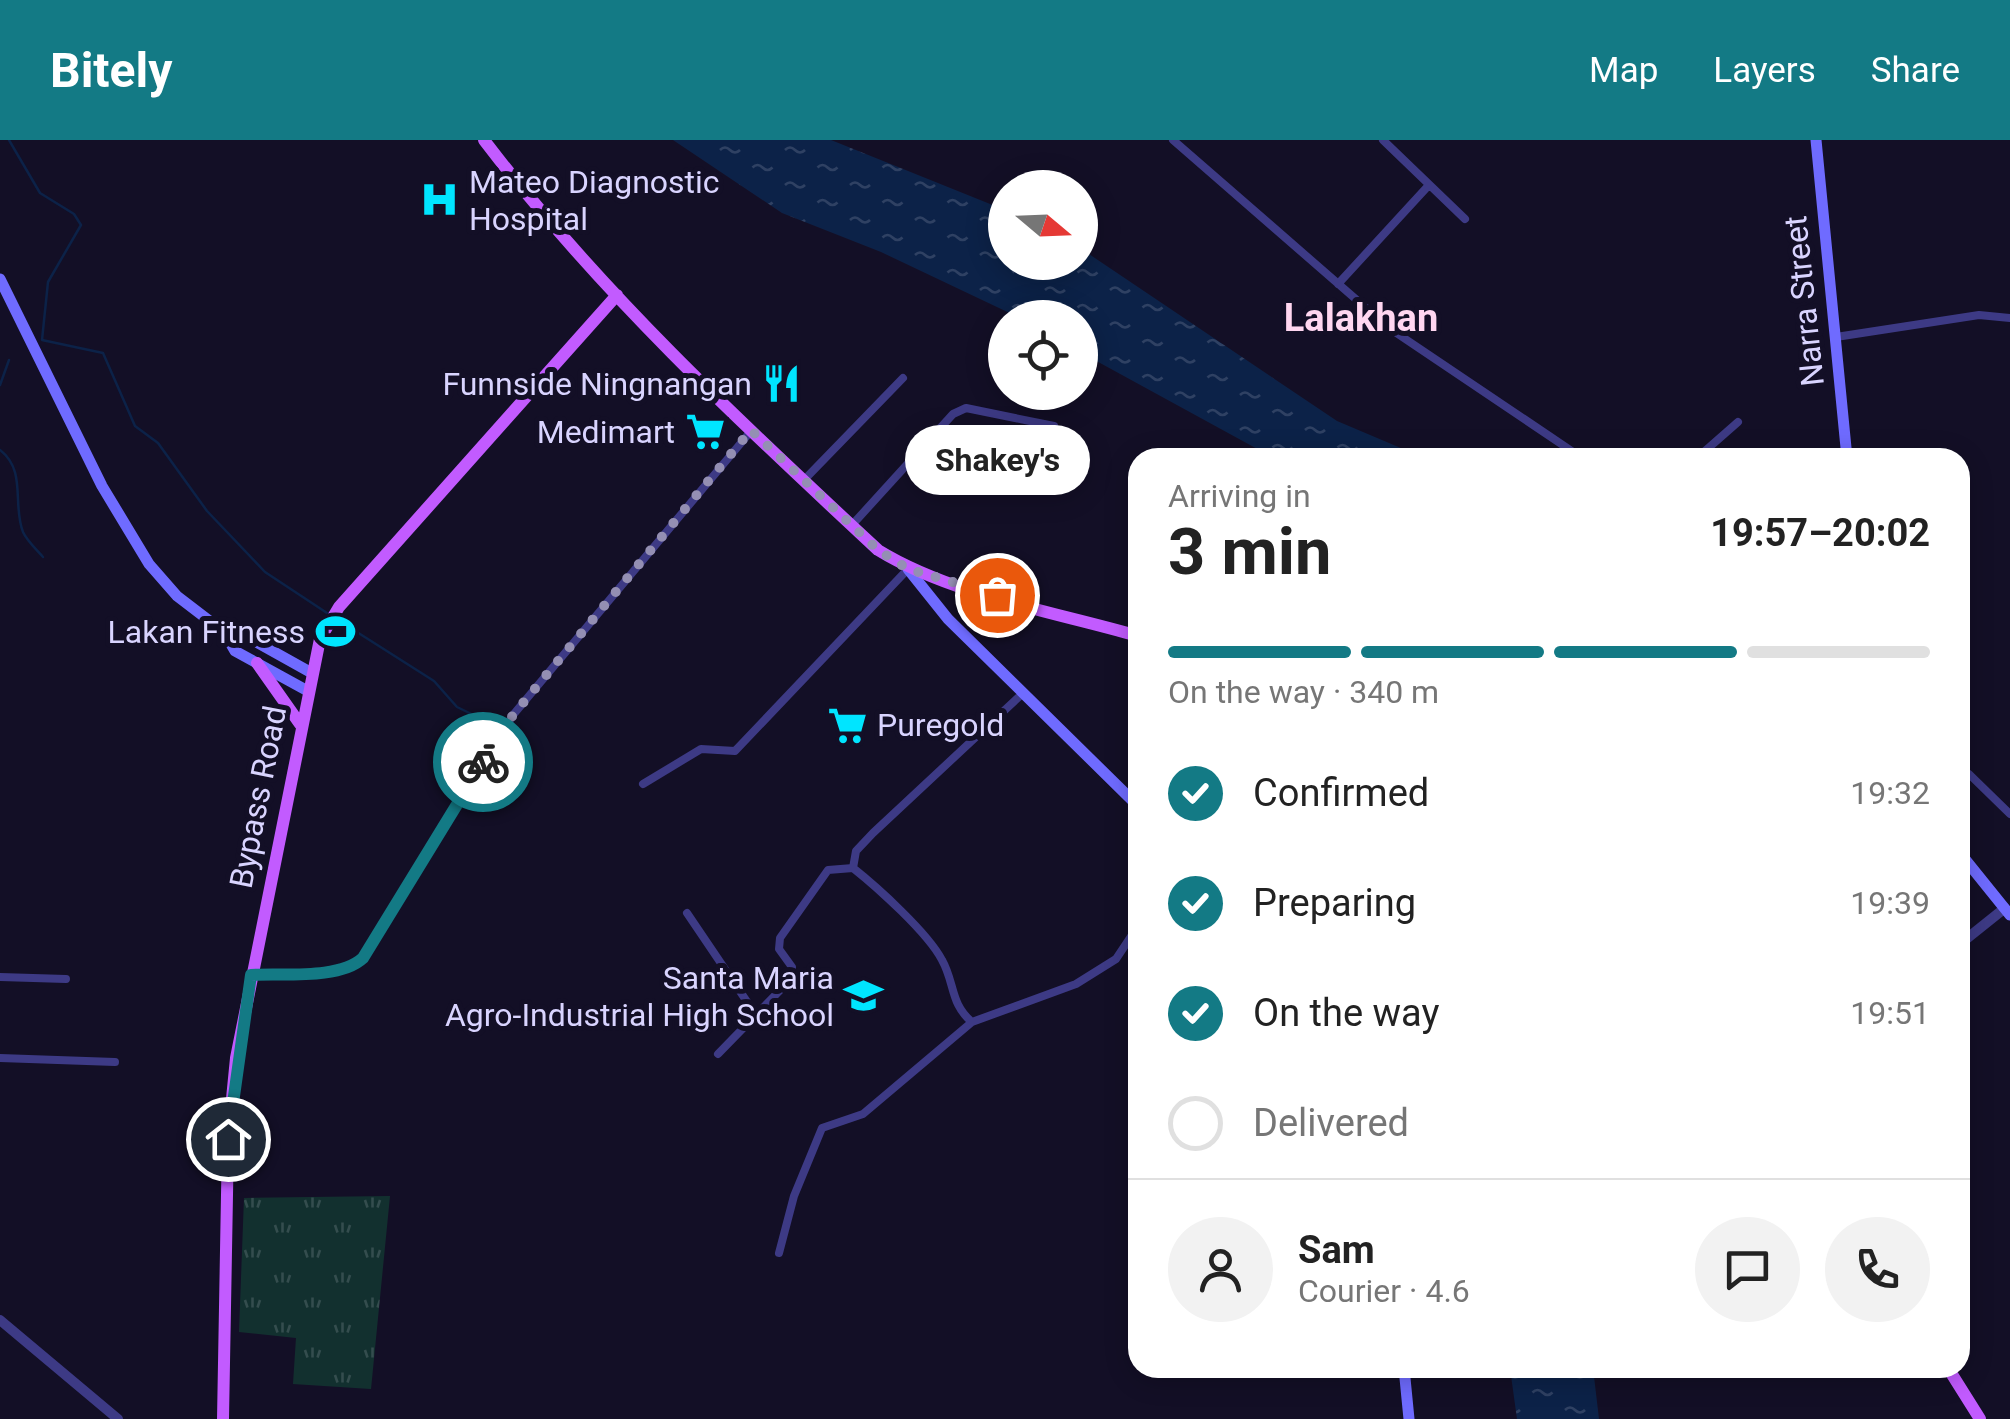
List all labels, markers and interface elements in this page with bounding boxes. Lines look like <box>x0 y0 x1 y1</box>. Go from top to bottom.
text: Bitely <box>50 42 172 99</box>
text: Map <box>1589 50 1658 91</box>
text: Layers <box>1713 50 1816 91</box>
text: Share <box>1871 50 1960 91</box>
place label: Mateo Diagnostic Hospital <box>469 163 720 238</box>
north arrow <box>988 170 1098 280</box>
map controls <box>988 170 1098 410</box>
hospital icon: Mateo Diagnostic Hospital <box>418 179 460 221</box>
street label: Narra Street <box>1776 214 1832 388</box>
district label: Lalakhan <box>1284 296 1438 340</box>
button: locate <box>988 300 1098 410</box>
restaurant icon: Funnside Ningnangan <box>761 363 803 405</box>
place label: Funnside Ningnangan <box>442 365 752 403</box>
supermarket icon: Medimart <box>684 411 726 453</box>
place label: Medimart <box>537 413 675 451</box>
callout: Shakey's <box>904 425 1090 495</box>
text: Shakey's <box>935 441 1060 479</box>
text: Arriving in <box>1168 477 1311 515</box>
text: 19:57–20:02 <box>1710 511 1930 555</box>
text: 3 min <box>1168 514 1331 590</box>
pin <box>955 553 1040 638</box>
icon: bag <box>970 568 1025 623</box>
sports icon: Lakan Fitness <box>314 611 356 653</box>
place label: Lakan Fitness <box>108 613 305 651</box>
text: On the way · 340 m <box>1168 673 1439 711</box>
street label: Bypass Road <box>222 703 294 891</box>
supermarket icon: Puregold <box>826 704 868 746</box>
place label: Puregold <box>877 706 1004 744</box>
courier <box>433 712 533 812</box>
icon: bike <box>456 735 511 790</box>
icon: check <box>1168 766 1223 821</box>
text: Confirmed <box>1253 771 1429 815</box>
text: 19:32 <box>1850 774 1930 812</box>
icon: check <box>1168 876 1223 931</box>
text: Preparing <box>1253 881 1416 925</box>
text: 19:39 <box>1850 884 1930 922</box>
place label: Santa Maria Agro-Industrial High School <box>445 959 834 1034</box>
school or university icon: Santa Maria Agro-Industrial High School <box>843 975 885 1017</box>
icon: check <box>1168 986 1223 1041</box>
text: On the way <box>1253 991 1439 1035</box>
text: 19:51 <box>1850 994 1930 1032</box>
pin <box>186 1097 271 1182</box>
text: Delivered <box>1253 1101 1409 1145</box>
icon: home <box>201 1112 256 1167</box>
button: person <box>1168 1217 1273 1322</box>
button: chat <box>1695 1217 1800 1322</box>
button: phone <box>1825 1217 1930 1322</box>
text: Sam <box>1298 1228 1375 1272</box>
text: Courier · 4.6 <box>1298 1272 1470 1310</box>

